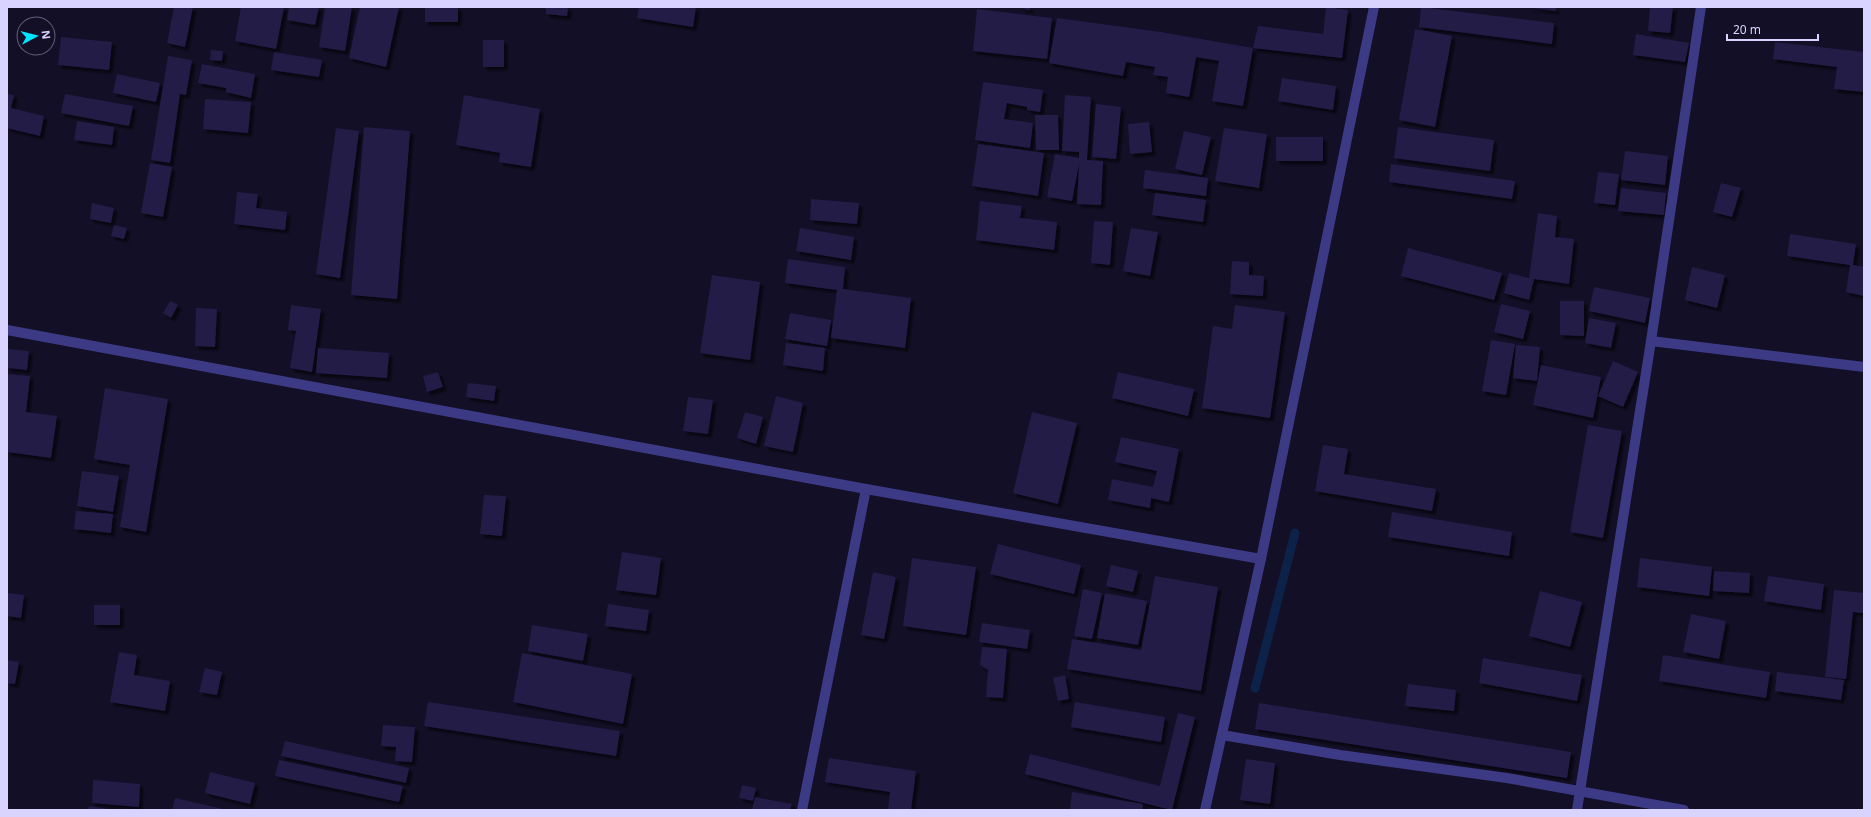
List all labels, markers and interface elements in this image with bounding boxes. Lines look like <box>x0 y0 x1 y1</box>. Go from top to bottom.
north arrow <box>16 16 56 56</box>
scale bar <box>1727 16 1818 42</box>
text: 20 m <box>1733 21 1761 38</box>
text: N <box>38 29 54 40</box>

